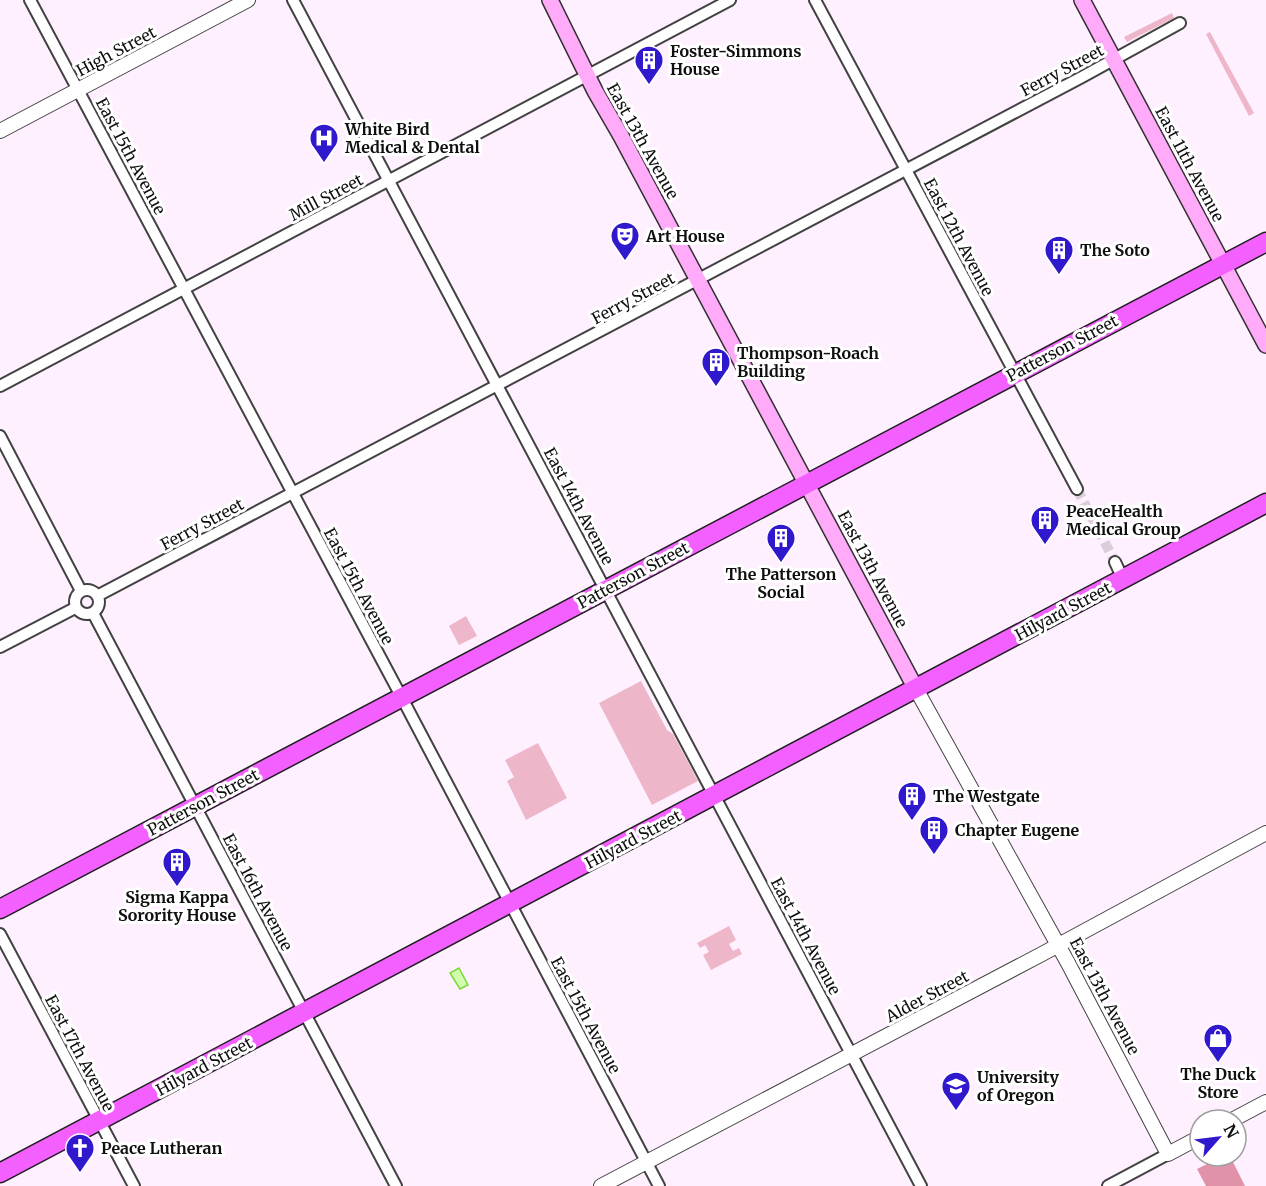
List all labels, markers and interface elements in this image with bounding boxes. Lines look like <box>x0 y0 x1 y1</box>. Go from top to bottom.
street label: High Street <box>73 21 160 80</box>
street label: Ferry Street <box>1017 39 1108 100</box>
place label: Foster-Simmons House <box>670 41 802 79</box>
building icon: Foster-Simmons House <box>633 44 665 86</box>
street label: East 13th Avenue <box>603 79 683 203</box>
street label: East 15th Avenue <box>92 94 170 218</box>
street label: East 11th Avenue <box>1151 103 1229 225</box>
place label: White Bird Medical & Dental <box>344 119 480 157</box>
hospital icon: White Bird Medical & Dental <box>308 122 340 164</box>
street label: Mill Street <box>286 169 367 225</box>
street label: East 12th Avenue <box>920 175 998 299</box>
theatre icon: Art House <box>609 220 641 262</box>
place label: Art House <box>645 226 725 246</box>
building icon: The Soto <box>1043 234 1075 276</box>
place label: The Soto <box>1080 240 1150 260</box>
street label: Ferry Street <box>588 267 679 328</box>
street label: Patterson Street <box>1003 310 1122 386</box>
place label: Thompson-Roach Building <box>737 343 879 381</box>
building icon: Thompson-Roach Building <box>700 346 732 388</box>
street label: East 14th Avenue <box>540 444 618 568</box>
street label: Ferry Street <box>157 493 248 554</box>
place label: PeaceHealth Medical Group <box>1066 501 1181 539</box>
building icon: PeaceHealth Medical Group <box>1029 504 1061 546</box>
street label: East 13th Avenue <box>834 507 912 631</box>
building icon: The Patterson Social <box>765 522 797 564</box>
street label: East 15th Avenue <box>320 524 398 648</box>
street label: Patterson Street <box>574 537 693 613</box>
place label: The Patterson Social <box>726 564 837 602</box>
street label: Hilyard Street <box>1011 577 1115 645</box>
street label: Patterson Street <box>144 764 263 840</box>
building icon: The Westgate <box>896 780 928 822</box>
place label: The Westgate <box>933 786 1040 806</box>
street label: Hilyard Street <box>581 805 685 873</box>
building icon: Chapter Eugene <box>918 814 950 856</box>
place label: Chapter Eugene <box>955 820 1080 840</box>
street label: East 16th Avenue <box>219 830 297 954</box>
building icon: Sigma Kappa Sorority House <box>161 846 193 888</box>
street label: East 14th Avenue <box>767 874 845 998</box>
place label: Sigma Kappa Sorority House <box>118 887 236 925</box>
street label: East 13th Avenue <box>1066 934 1144 1058</box>
street label: East 15th Avenue <box>547 953 625 1077</box>
street label: Alder Street <box>881 965 973 1027</box>
street label: East 17th Avenue <box>41 991 119 1115</box>
shop icon: The Duck Store <box>1202 1022 1234 1064</box>
street label: Hilyard Street <box>152 1032 256 1100</box>
place label: The Duck Store <box>1180 1064 1256 1102</box>
place label: University of Oregon <box>977 1067 1060 1105</box>
school or university icon: University of Oregon <box>940 1070 972 1112</box>
north arrow <box>1188 1108 1248 1168</box>
text: N <box>1219 1121 1243 1142</box>
church icon: Peace Lutheran <box>64 1132 96 1174</box>
place label: Peace Lutheran <box>101 1138 222 1158</box>

